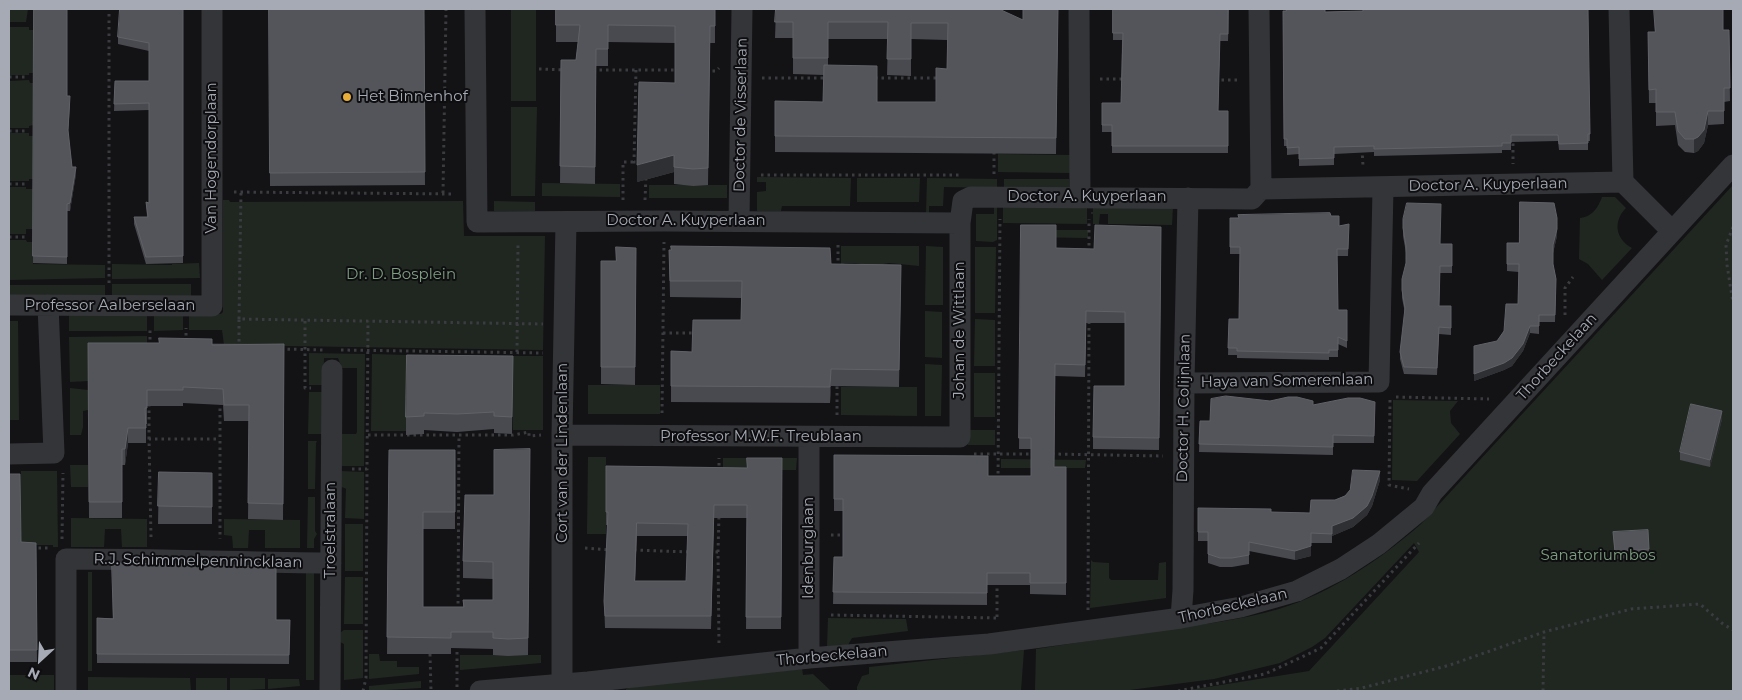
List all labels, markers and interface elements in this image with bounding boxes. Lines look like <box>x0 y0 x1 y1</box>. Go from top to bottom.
street label: Doctor de Visserlaan <box>731 38 751 192</box>
street label: Van Hogendorplaan <box>203 82 221 234</box>
place label: Het Binnenhof <box>357 88 468 106</box>
marker: Het Binnenhof <box>341 91 353 103</box>
street label: Doctor A. Kuyperlaan <box>1408 175 1568 195</box>
street label: Doctor A. Kuyperlaan <box>1007 188 1167 206</box>
street label: Doctor A. Kuyperlaan <box>606 212 766 230</box>
street label: Johan de Wittlaan <box>951 261 969 399</box>
park label: Dr. D. Bosplein <box>346 266 456 284</box>
street label: Professor Aalberselaan <box>25 297 195 315</box>
street label: Thorbeckelaan <box>1513 310 1601 404</box>
street label: Doctor H. Colijnlaan <box>1174 334 1194 482</box>
street label: Cort van der Lindenlaan <box>554 363 572 543</box>
street label: Haya van Somerenlaan <box>1201 370 1373 392</box>
street label: Professor M.W.F. Treublaan <box>660 428 862 446</box>
street label: Troelstralaan <box>322 482 340 578</box>
street label: Idenburglaan <box>800 497 818 599</box>
park label: Sanatoriumbos <box>1540 547 1656 565</box>
street label: R.J. Schimmelpennincklaan <box>93 550 303 572</box>
street label: Thorbeckelaan <box>1177 585 1289 627</box>
north arrow <box>15 635 65 685</box>
street label: Thorbeckelaan <box>776 642 888 670</box>
text: N <box>25 663 43 684</box>

